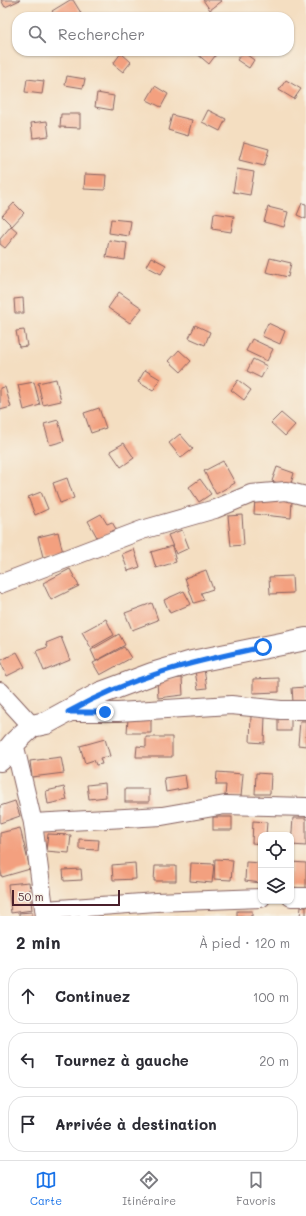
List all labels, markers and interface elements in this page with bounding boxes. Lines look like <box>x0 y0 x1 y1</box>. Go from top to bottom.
search box <box>12 12 294 56</box>
icon: search <box>26 23 48 45</box>
text: Rechercher <box>58 24 145 44</box>
route start <box>254 638 272 656</box>
route end <box>96 703 114 721</box>
map controls <box>258 832 294 904</box>
button: locate <box>258 832 294 868</box>
button: layers <box>258 868 294 904</box>
scale bar <box>12 888 120 907</box>
text: 50 m <box>18 889 44 904</box>
text: 2 min <box>16 931 61 953</box>
text: À pied · 120 m <box>199 934 290 951</box>
icon: ahead <box>17 985 39 1007</box>
text: Continuez <box>55 986 130 1006</box>
text: 100 m <box>253 988 289 1005</box>
icon: left <box>17 1049 39 1071</box>
text: Tournez à gauche <box>55 1050 189 1070</box>
text: 20 m <box>259 1052 289 1069</box>
icon: arrive <box>17 1113 39 1135</box>
text: Arrivée à destination <box>55 1114 217 1134</box>
tab: Carte <box>30 1169 62 1208</box>
tab: Itinéraire <box>122 1169 176 1208</box>
tab: Favoris <box>236 1169 276 1208</box>

